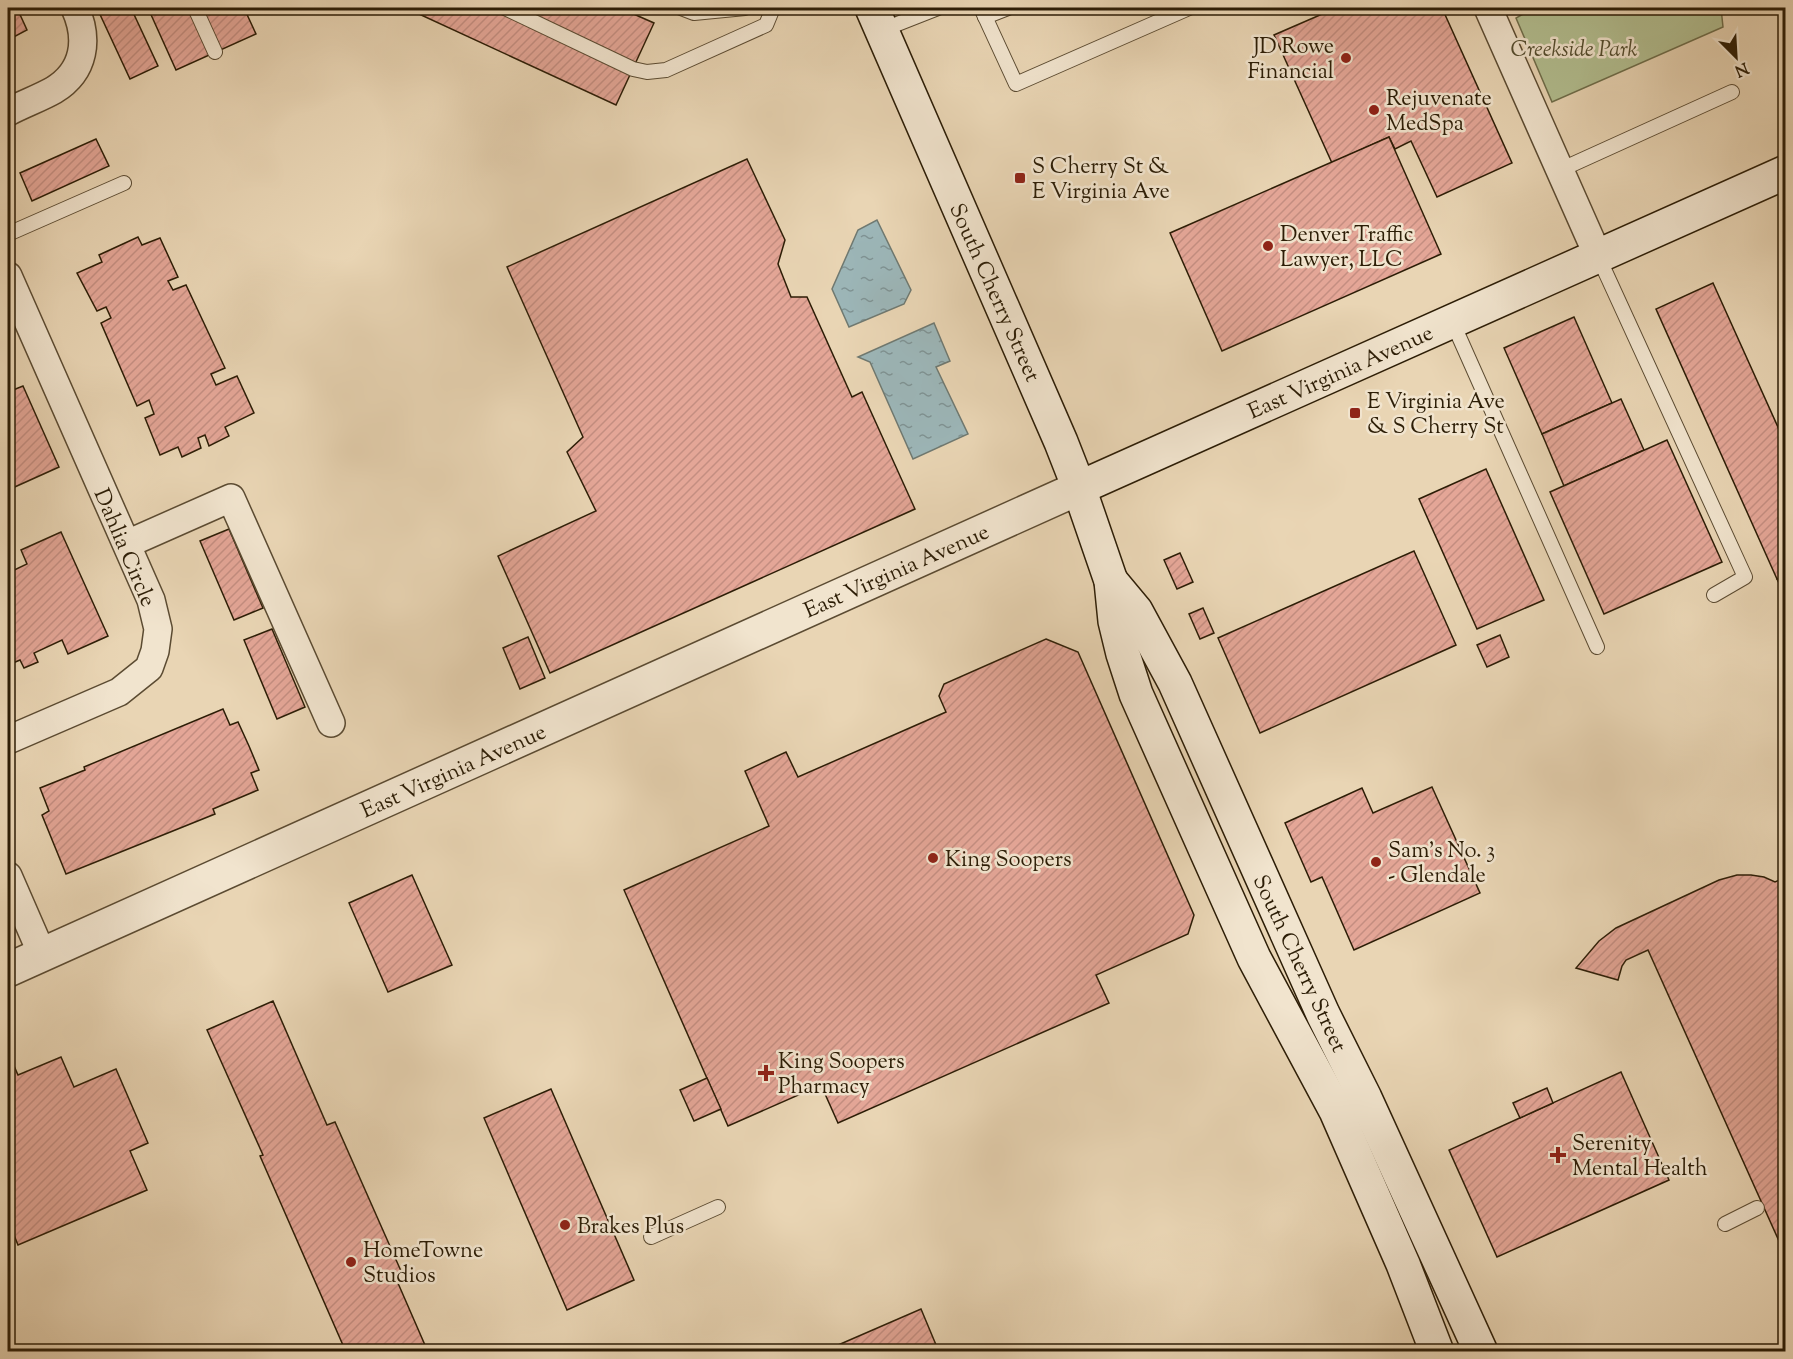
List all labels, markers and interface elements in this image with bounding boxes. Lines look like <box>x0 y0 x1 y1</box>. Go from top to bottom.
north arrow <box>1706 27 1766 87</box>
place label: JD Rowe Financial <box>1247 32 1334 89</box>
park label: Creekside Park <box>1511 35 1637 67</box>
marker: JD Rowe Financial <box>1339 51 1353 65</box>
text: N <box>1730 55 1752 82</box>
place label: Rejuvenate MedSpa <box>1386 84 1492 141</box>
marker: Rejuvenate MedSpa <box>1367 103 1381 117</box>
place label: S Cherry St & E Virginia Ave <box>1032 152 1170 209</box>
marker: S Cherry St & E Virginia Ave <box>1013 171 1027 185</box>
street label: South Cherry Street <box>939 199 1047 388</box>
place label: Denver Traffic Lawyer, LLC <box>1280 220 1414 277</box>
marker: Denver Traffic Lawyer, LLC <box>1261 239 1275 253</box>
street label: East Virginia Avenue <box>1243 319 1439 429</box>
place label: E Virginia Ave & S Cherry St <box>1367 387 1505 444</box>
marker: E Virginia Ave & S Cherry St <box>1348 406 1362 420</box>
street label: Dahlia Circle <box>84 484 162 612</box>
street label: East Virginia Avenue <box>799 518 995 628</box>
street label: East Virginia Avenue <box>356 718 552 828</box>
place label: Sam's No. 3 - Glendale <box>1388 836 1495 893</box>
place label: King Soopers <box>945 845 1072 877</box>
marker: King Soopers <box>926 851 940 865</box>
marker: Sam's No. 3 - Glendale <box>1369 855 1383 869</box>
street label: South Cherry Street <box>1243 870 1354 1059</box>
place label: King Soopers Pharmacy <box>778 1047 905 1104</box>
marker: King Soopers Pharmacy <box>759 1066 773 1080</box>
place label: Serenity Mental Health <box>1572 1129 1708 1186</box>
marker: Serenity Mental Health <box>1549 1146 1567 1164</box>
place label: Brakes Plus <box>577 1212 684 1244</box>
marker: Brakes Plus <box>558 1218 572 1232</box>
place label: HomeTowne Studios <box>363 1236 483 1293</box>
marker: HomeTowne Studios <box>344 1255 358 1269</box>

